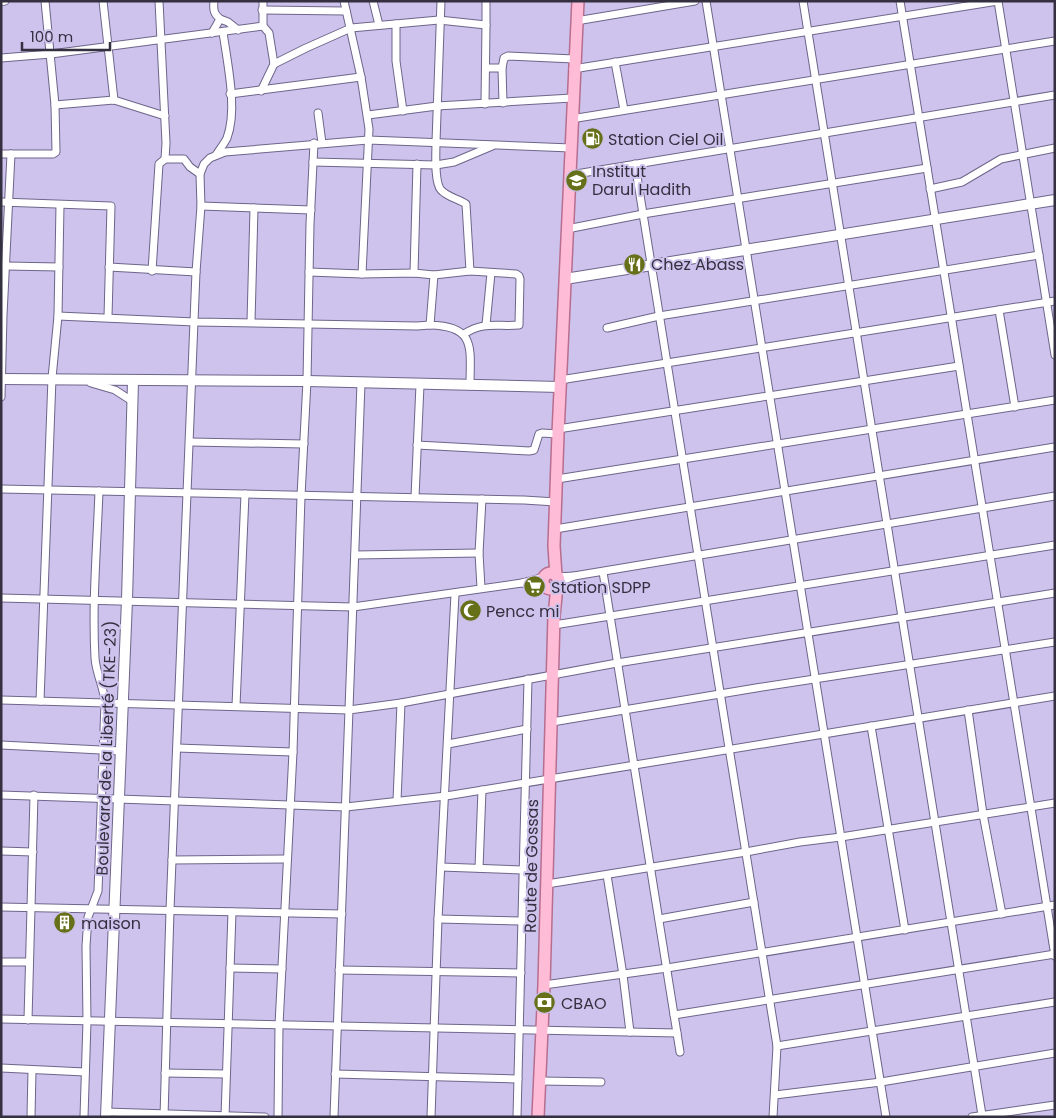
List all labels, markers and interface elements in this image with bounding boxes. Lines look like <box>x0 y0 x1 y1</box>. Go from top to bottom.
scale bar <box>22 20 110 52</box>
text: 100 m <box>30 26 73 47</box>
fuel station icon: Station Ciel Oil <box>580 127 604 151</box>
place label: Station Ciel Oil <box>608 128 723 151</box>
place label: Institut Darul Hadith <box>592 160 691 201</box>
school or university icon: Institut Darul Hadith <box>564 168 588 192</box>
restaurant icon: Chez Abass <box>623 252 647 276</box>
place label: Chez Abass <box>651 253 744 276</box>
supermarket icon: Station SDPP <box>523 575 547 599</box>
place label: Station SDPP <box>551 576 651 599</box>
mosque icon: Pencc mi <box>458 599 482 623</box>
place label: Pencc mi <box>486 600 560 623</box>
street label: Boulevard de la Liberté (TKE-23) <box>91 620 122 876</box>
street label: Route de Gossas <box>519 799 544 933</box>
building icon: maison <box>53 911 77 935</box>
place label: maison <box>81 912 141 935</box>
bank icon: CBAO <box>533 991 557 1015</box>
place label: CBAO <box>561 992 607 1015</box>

